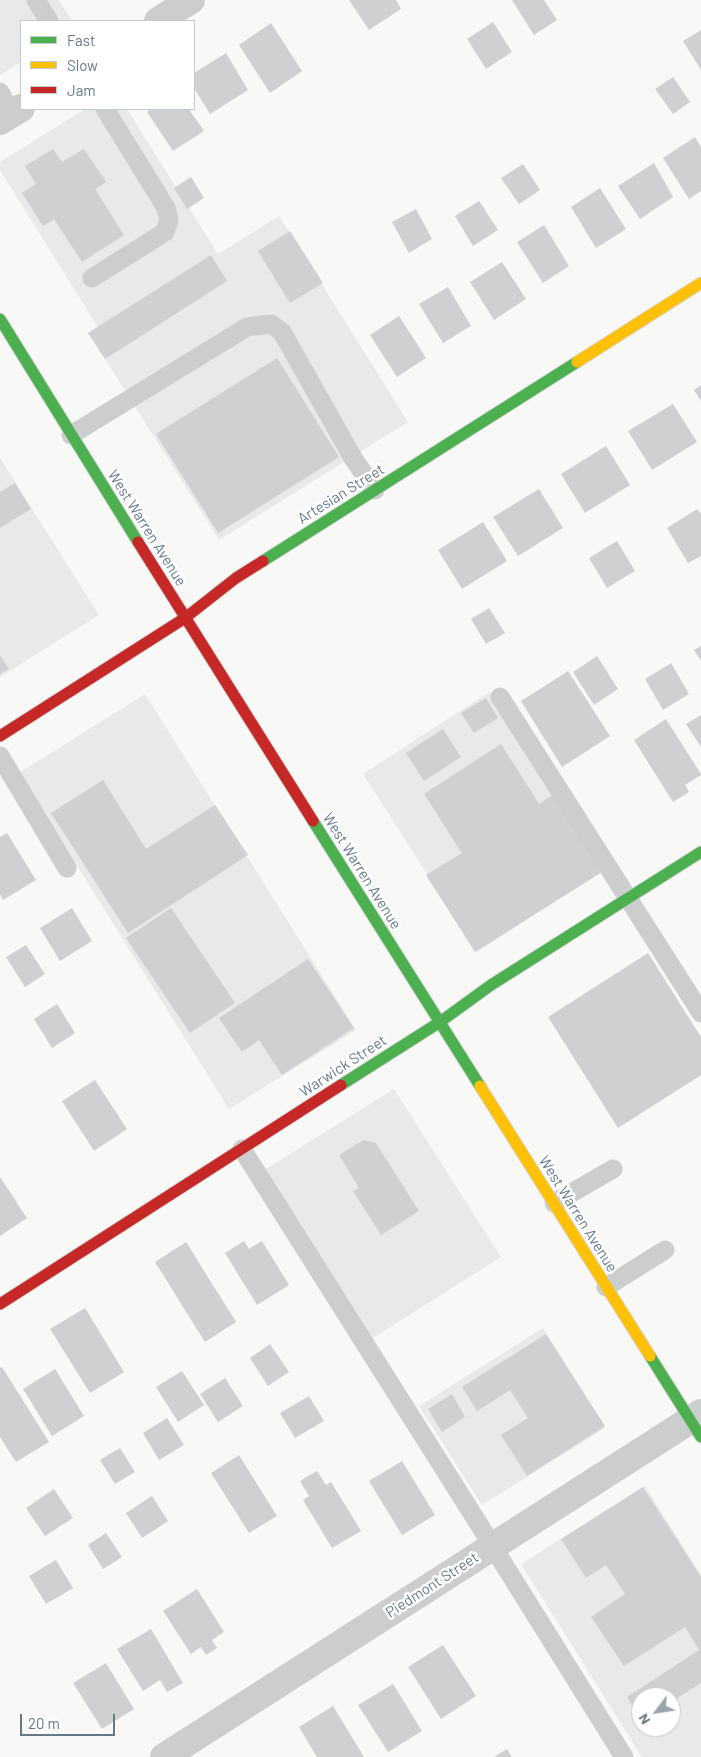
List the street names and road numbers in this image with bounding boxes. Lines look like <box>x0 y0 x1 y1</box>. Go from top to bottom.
street label: Artesian Street <box>294 460 388 528</box>
street label: West Warren Avenue <box>104 467 190 589</box>
street label: West Warren Avenue <box>319 810 405 932</box>
street label: Warwick Street <box>296 1031 390 1101</box>
street label: West Warren Avenue <box>535 1153 621 1275</box>
street label: Piedmont Street <box>382 1548 482 1622</box>

